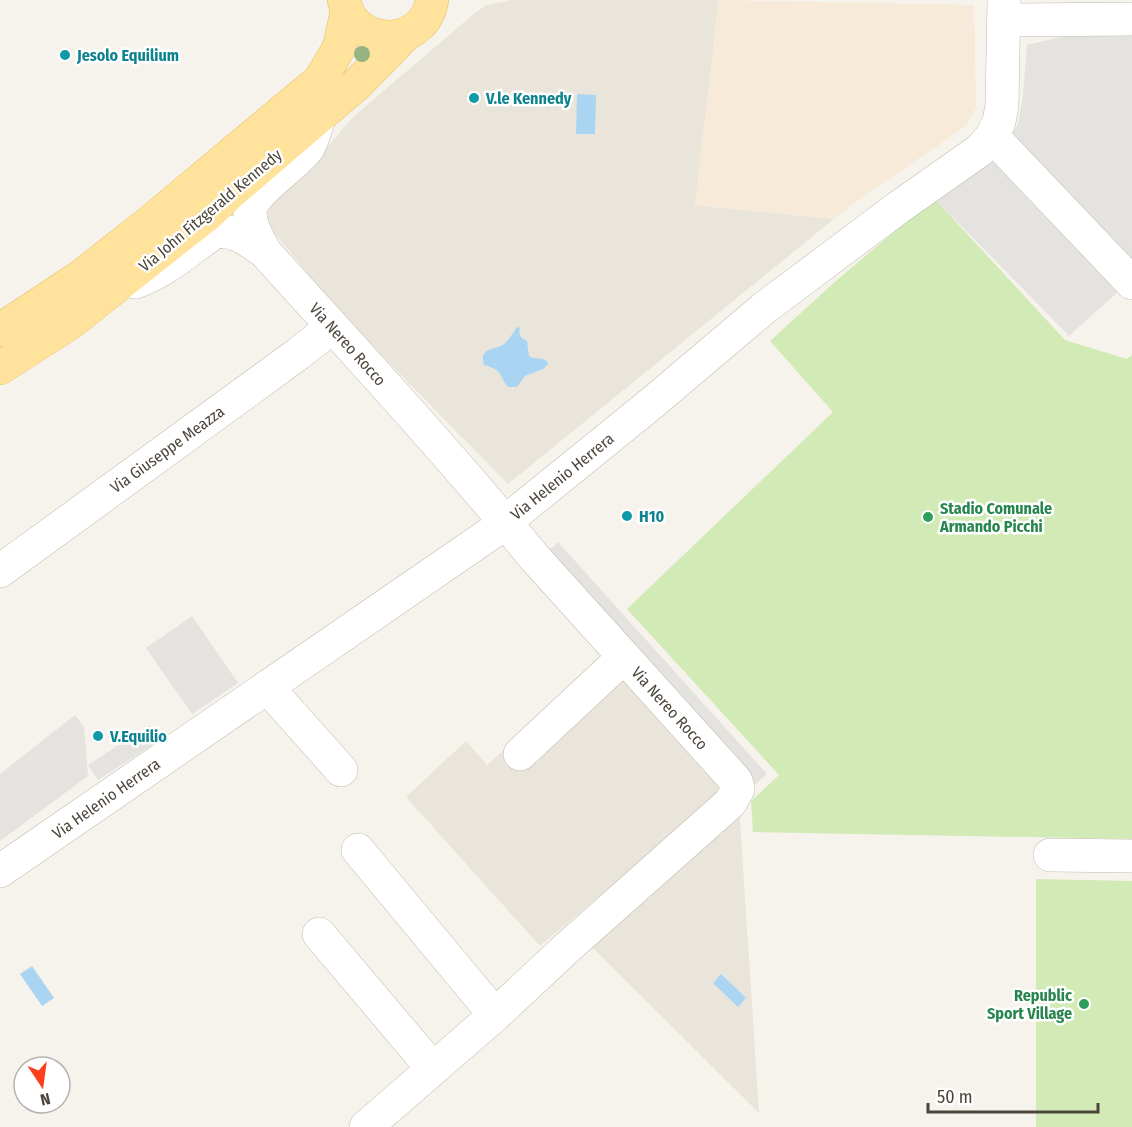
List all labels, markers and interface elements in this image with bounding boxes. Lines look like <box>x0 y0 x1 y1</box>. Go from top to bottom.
place label: Jesolo Equilium <box>76 46 179 65</box>
marker: Jesolo Equilium <box>58 48 72 62</box>
place label: V.le Kennedy <box>485 89 572 108</box>
marker: V.le Kennedy <box>467 91 481 105</box>
street label: Via John Fitzgerald Kennedy <box>135 145 286 276</box>
street label: Via Nereo Rocco <box>305 299 390 390</box>
street label: Via Giuseppe Meazza <box>107 402 228 497</box>
street label: Via Helenio Herrera <box>507 429 618 524</box>
place label: Stadio Comunale Armando Picchi <box>939 499 1052 536</box>
place label: H10 <box>639 507 664 526</box>
marker: H10 <box>620 509 634 523</box>
marker: Stadio Comunale Armando Picchi <box>921 510 935 524</box>
street label: Via Nereo Rocco <box>627 663 712 754</box>
place label: V.Equilio <box>109 727 167 746</box>
marker: V.Equilio <box>91 729 105 743</box>
street label: Via Helenio Herrera <box>49 754 164 843</box>
place label: Republic Sport Village <box>987 986 1072 1023</box>
marker: Republic Sport Village <box>1077 997 1091 1011</box>
north arrow <box>12 1055 72 1115</box>
scale bar <box>928 1076 1098 1114</box>
text: 50 m <box>937 1086 973 1108</box>
text: N <box>38 1089 52 1109</box>

